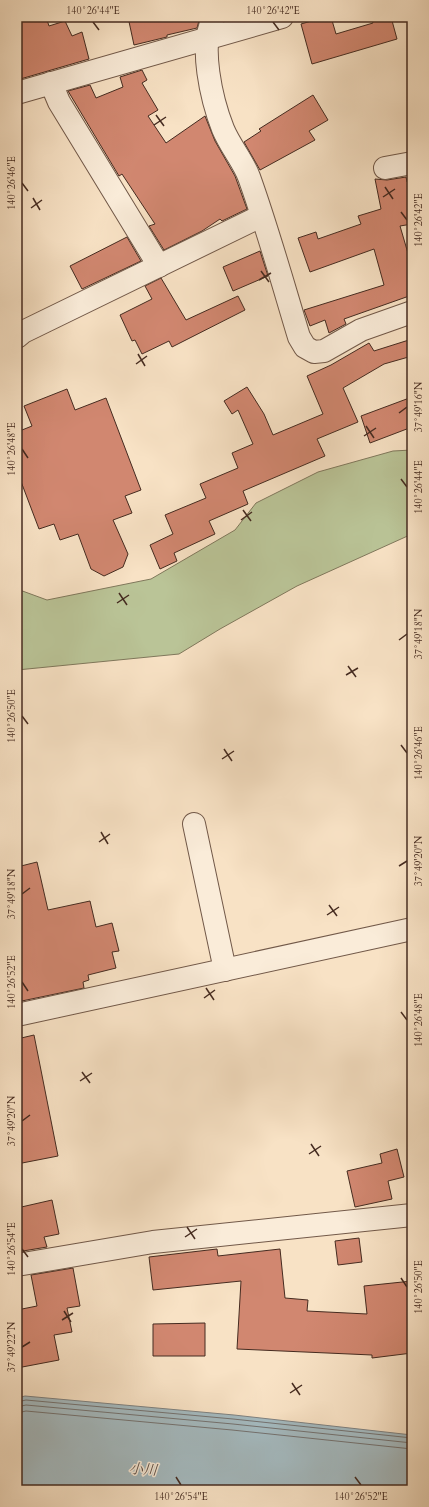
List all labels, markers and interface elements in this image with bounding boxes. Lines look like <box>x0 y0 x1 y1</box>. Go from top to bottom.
text: 140°26'44"E <box>66 4 120 18</box>
text: 140°26'42"E <box>246 4 300 18</box>
text: 140°26'46"E <box>5 156 19 210</box>
text: 140°26'42"E <box>412 193 426 247</box>
text: 37°49'16"N <box>412 381 426 432</box>
text: 140°26'48"E <box>5 422 19 476</box>
text: 140°26'44"E <box>412 460 426 514</box>
text: 37°49'18"N <box>412 608 426 659</box>
text: 140°26'50"E <box>5 689 19 743</box>
text: 140°26'46"E <box>412 726 426 780</box>
text: 37°49'20"N <box>412 835 426 886</box>
text: 37°49'18"N <box>5 868 19 919</box>
text: 140°26'52"E <box>5 955 19 1009</box>
text: 140°26'48"E <box>412 993 426 1047</box>
text: 37°49'20"N <box>5 1095 19 1146</box>
text: 140°26'54"E <box>5 1222 19 1276</box>
text: 140°26'50"E <box>412 1260 426 1314</box>
text: 37°49'22"N <box>5 1321 19 1372</box>
water label: 小川 <box>128 1459 160 1480</box>
text: 140°26'54"E <box>154 1490 208 1504</box>
text: 140°26'52"E <box>334 1490 388 1504</box>

